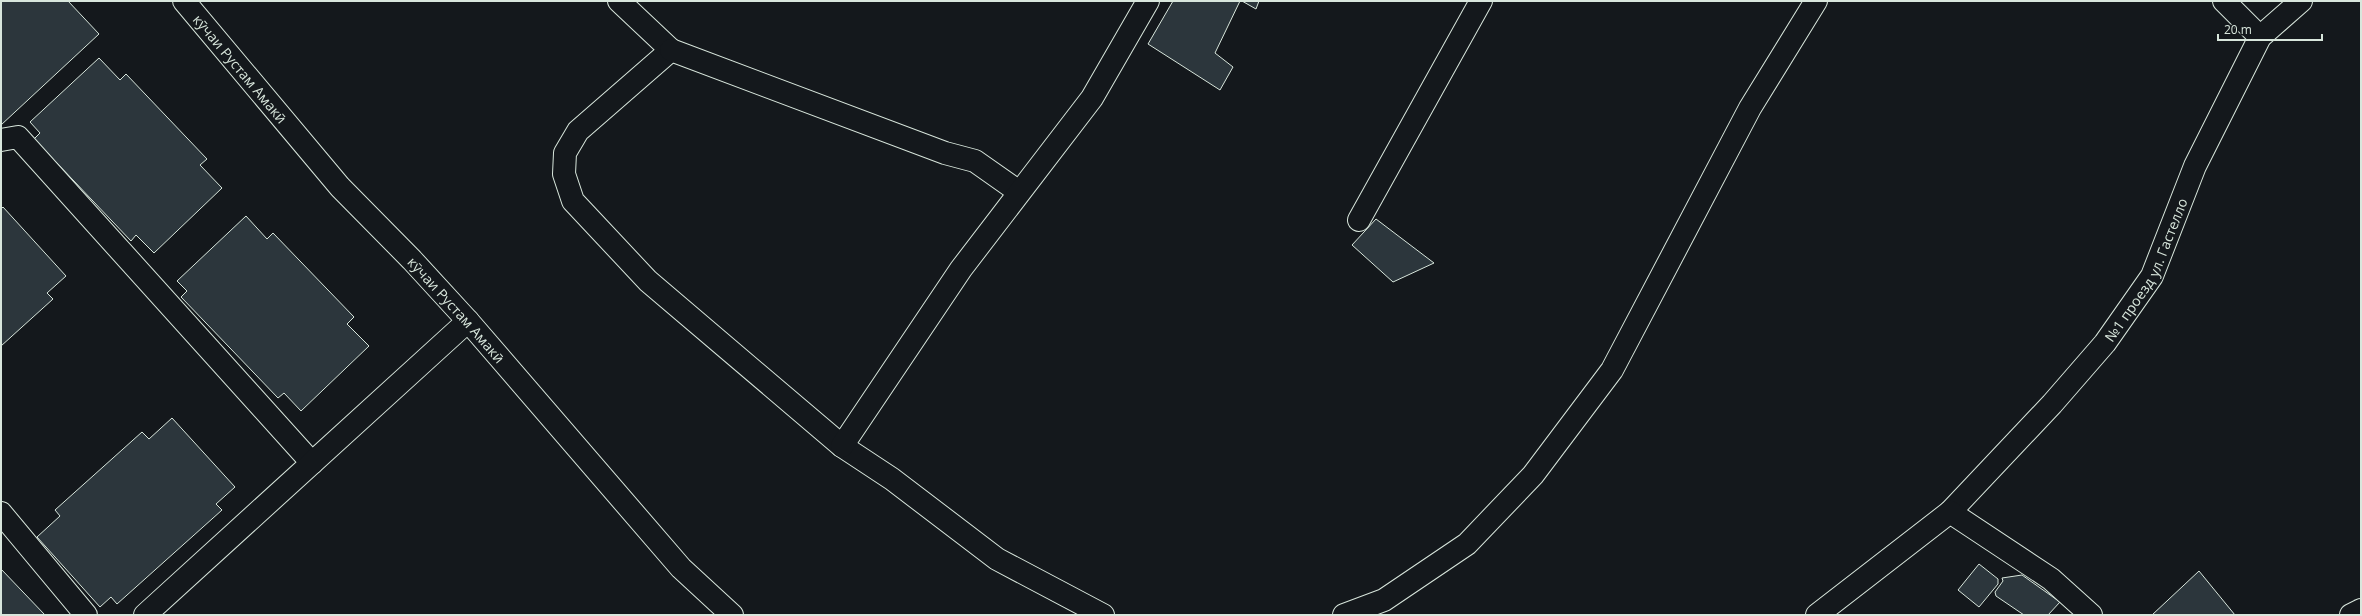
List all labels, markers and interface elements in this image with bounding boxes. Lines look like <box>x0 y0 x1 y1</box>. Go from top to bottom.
street label: кӯчаи Рустам Амакӣ <box>189 10 292 127</box>
scale bar <box>2218 16 2322 42</box>
text: 20 m <box>2224 21 2252 38</box>
street label: №1 проезд ул. Гастелло <box>2100 195 2191 345</box>
street label: кӯчаи Рустам Амакӣ <box>404 252 509 367</box>

